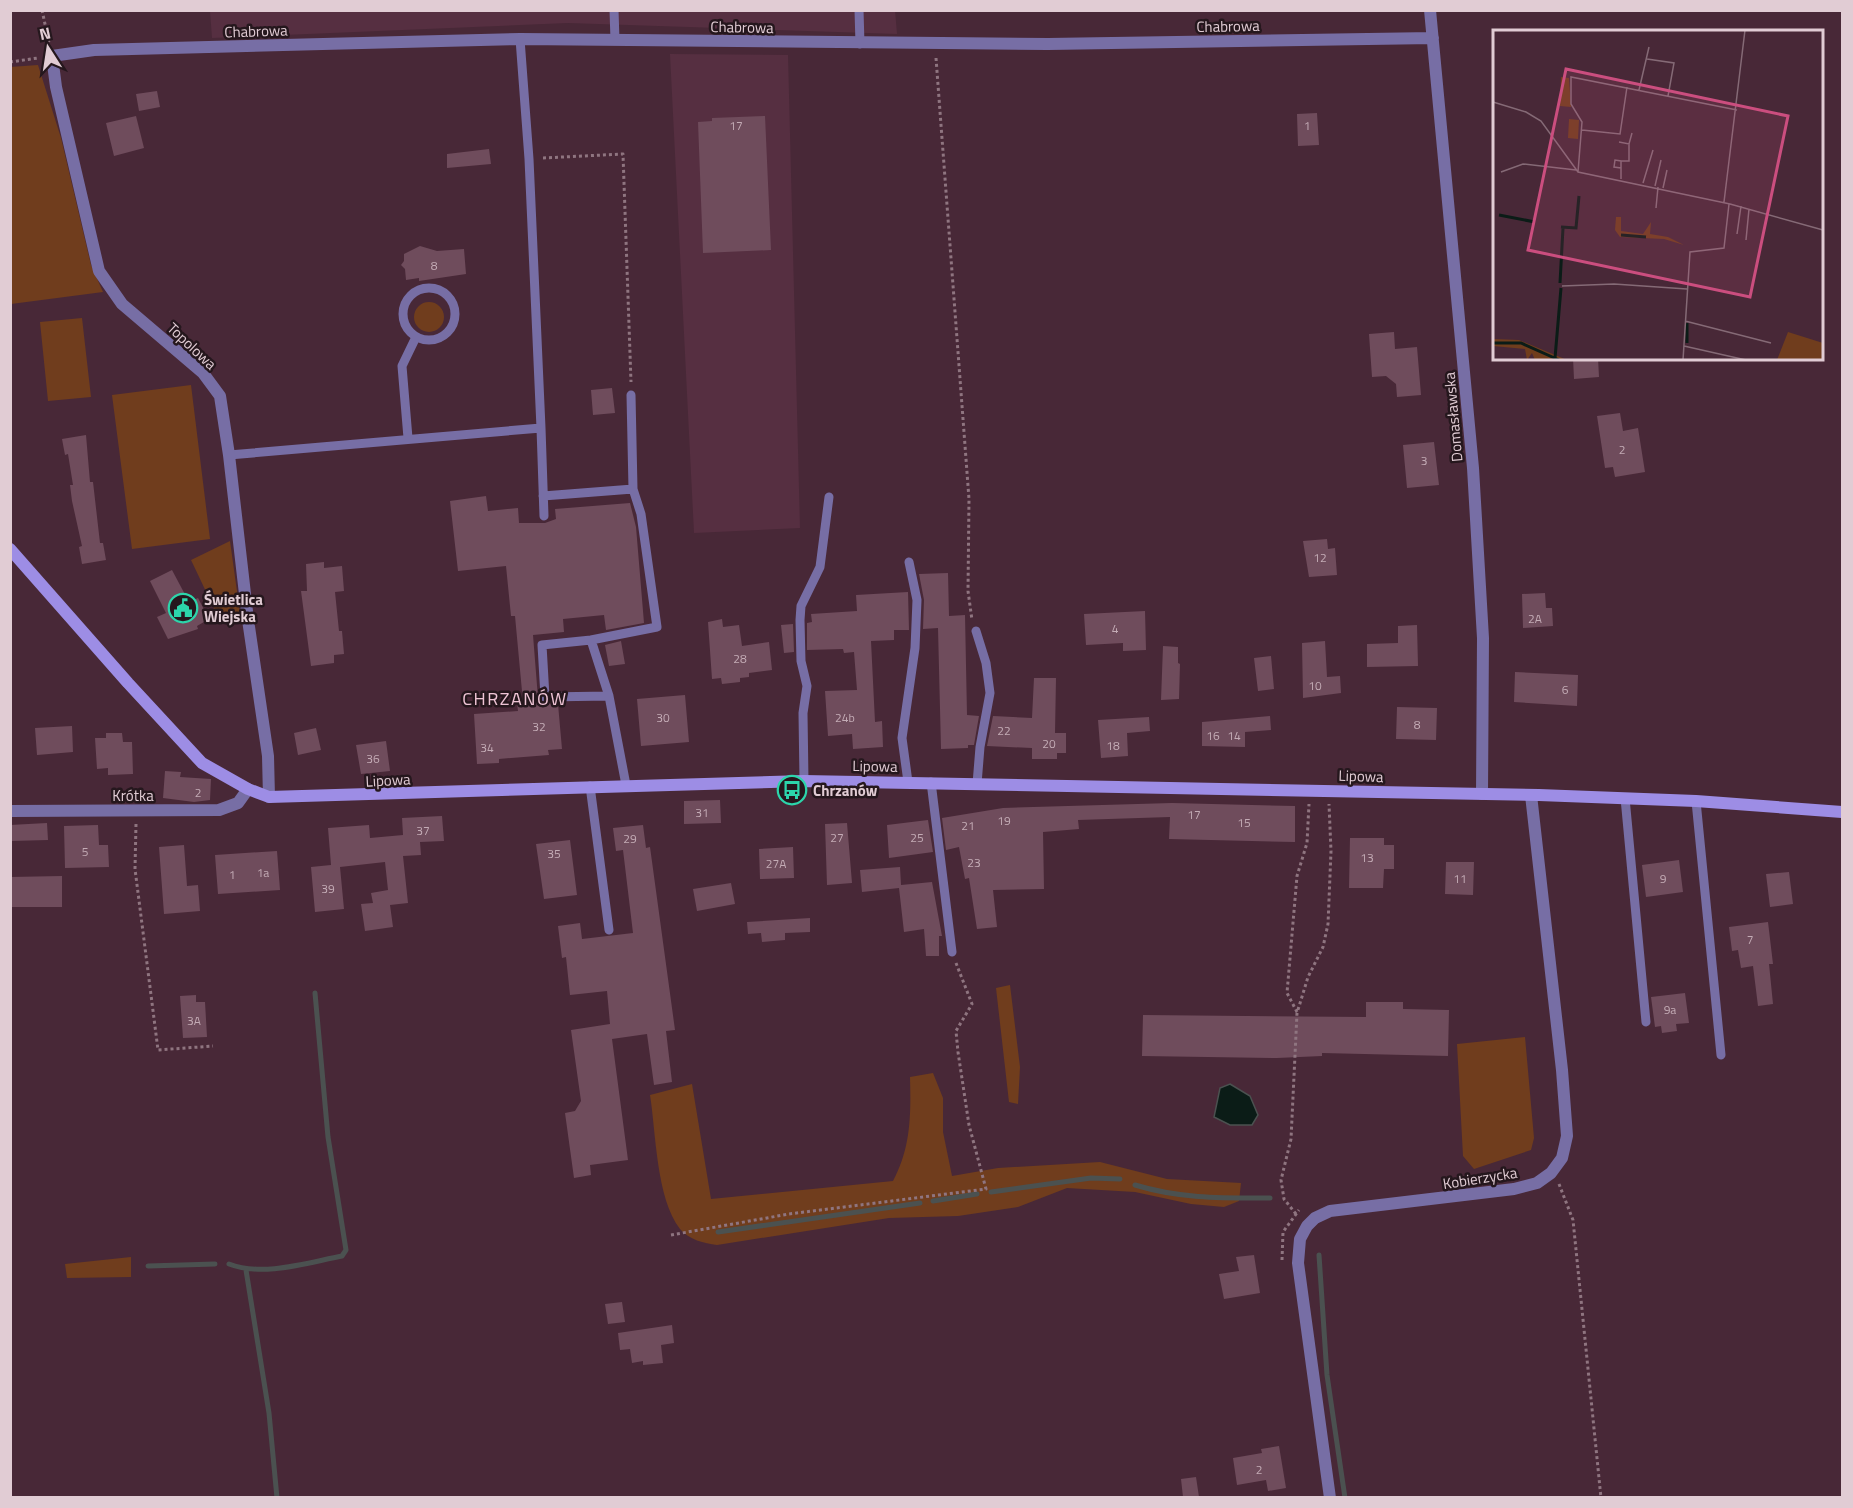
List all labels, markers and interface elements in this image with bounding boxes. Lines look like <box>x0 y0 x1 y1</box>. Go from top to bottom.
street label: Chabrowa <box>1196 14 1260 38</box>
street label: Chabrowa <box>710 15 774 39</box>
north arrow <box>18 18 78 78</box>
street label: Chabrowa <box>224 18 289 44</box>
text: N <box>37 20 53 46</box>
inset map <box>1493 30 1823 360</box>
house number: 17 <box>729 116 743 135</box>
house number: 1 <box>1304 116 1310 135</box>
house number: 8 <box>431 256 438 275</box>
street label: Topolowa <box>162 317 222 375</box>
street label: Domasławska <box>1438 371 1468 463</box>
house number: 2 <box>1619 440 1625 459</box>
house number: 3 <box>1421 451 1427 470</box>
house number: 12 <box>1313 548 1327 567</box>
place label: Świetlica Wiejska <box>204 588 263 628</box>
public building icon: Świetlica Wiejska <box>167 592 199 624</box>
house number: 2A <box>1528 609 1542 628</box>
house number: 4 <box>1112 619 1119 638</box>
house number: 28 <box>733 649 747 668</box>
house number: 10 <box>1308 676 1322 695</box>
house number: 6 <box>1562 680 1569 699</box>
district label: CHRZANÓW <box>462 685 568 712</box>
house number: 30 <box>656 708 670 727</box>
house number: 24b <box>835 708 855 727</box>
house number: 8 <box>1414 715 1421 734</box>
house number: 32 <box>532 717 546 736</box>
house number: 22 <box>997 721 1011 740</box>
house number: 16 <box>1206 726 1220 745</box>
house number: 14 <box>1227 726 1241 745</box>
house number: 20 <box>1042 734 1056 753</box>
house number: 18 <box>1106 736 1120 755</box>
house number: 34 <box>480 738 494 757</box>
house number: 36 <box>366 749 380 768</box>
street label: Lipowa <box>852 754 898 778</box>
street label: Lipowa <box>1338 764 1384 788</box>
street label: Lipowa <box>365 767 412 793</box>
bus stop icon: Chrzanów <box>776 774 808 806</box>
place label: Chrzanów <box>813 779 878 802</box>
house number: 2 <box>195 783 201 802</box>
street label: Krótka <box>112 784 154 807</box>
house number: 31 <box>695 803 709 822</box>
house number: 17 <box>1187 805 1201 824</box>
house number: 19 <box>997 811 1011 830</box>
house number: 15 <box>1237 813 1251 832</box>
house number: 21 <box>961 816 975 835</box>
house number: 37 <box>416 821 430 840</box>
house number: 27 <box>830 828 844 847</box>
house number: 25 <box>910 828 924 847</box>
house number: 29 <box>623 829 637 848</box>
house number: 5 <box>82 842 89 861</box>
house number: 35 <box>547 844 561 863</box>
house number: 13 <box>1360 848 1374 867</box>
house number: 23 <box>967 853 981 872</box>
house number: 27A <box>766 854 786 873</box>
house number: 1a <box>257 863 269 882</box>
house number: 1 <box>229 865 235 884</box>
house number: 11 <box>1453 869 1467 888</box>
house number: 9 <box>1660 869 1667 888</box>
house number: 39 <box>321 879 335 898</box>
house number: 7 <box>1747 930 1753 949</box>
house number: 9a <box>1664 1000 1676 1019</box>
house number: 3A <box>187 1011 201 1030</box>
street label: Kobierzycka <box>1441 1161 1519 1195</box>
house number: 2 <box>1256 1460 1262 1479</box>

